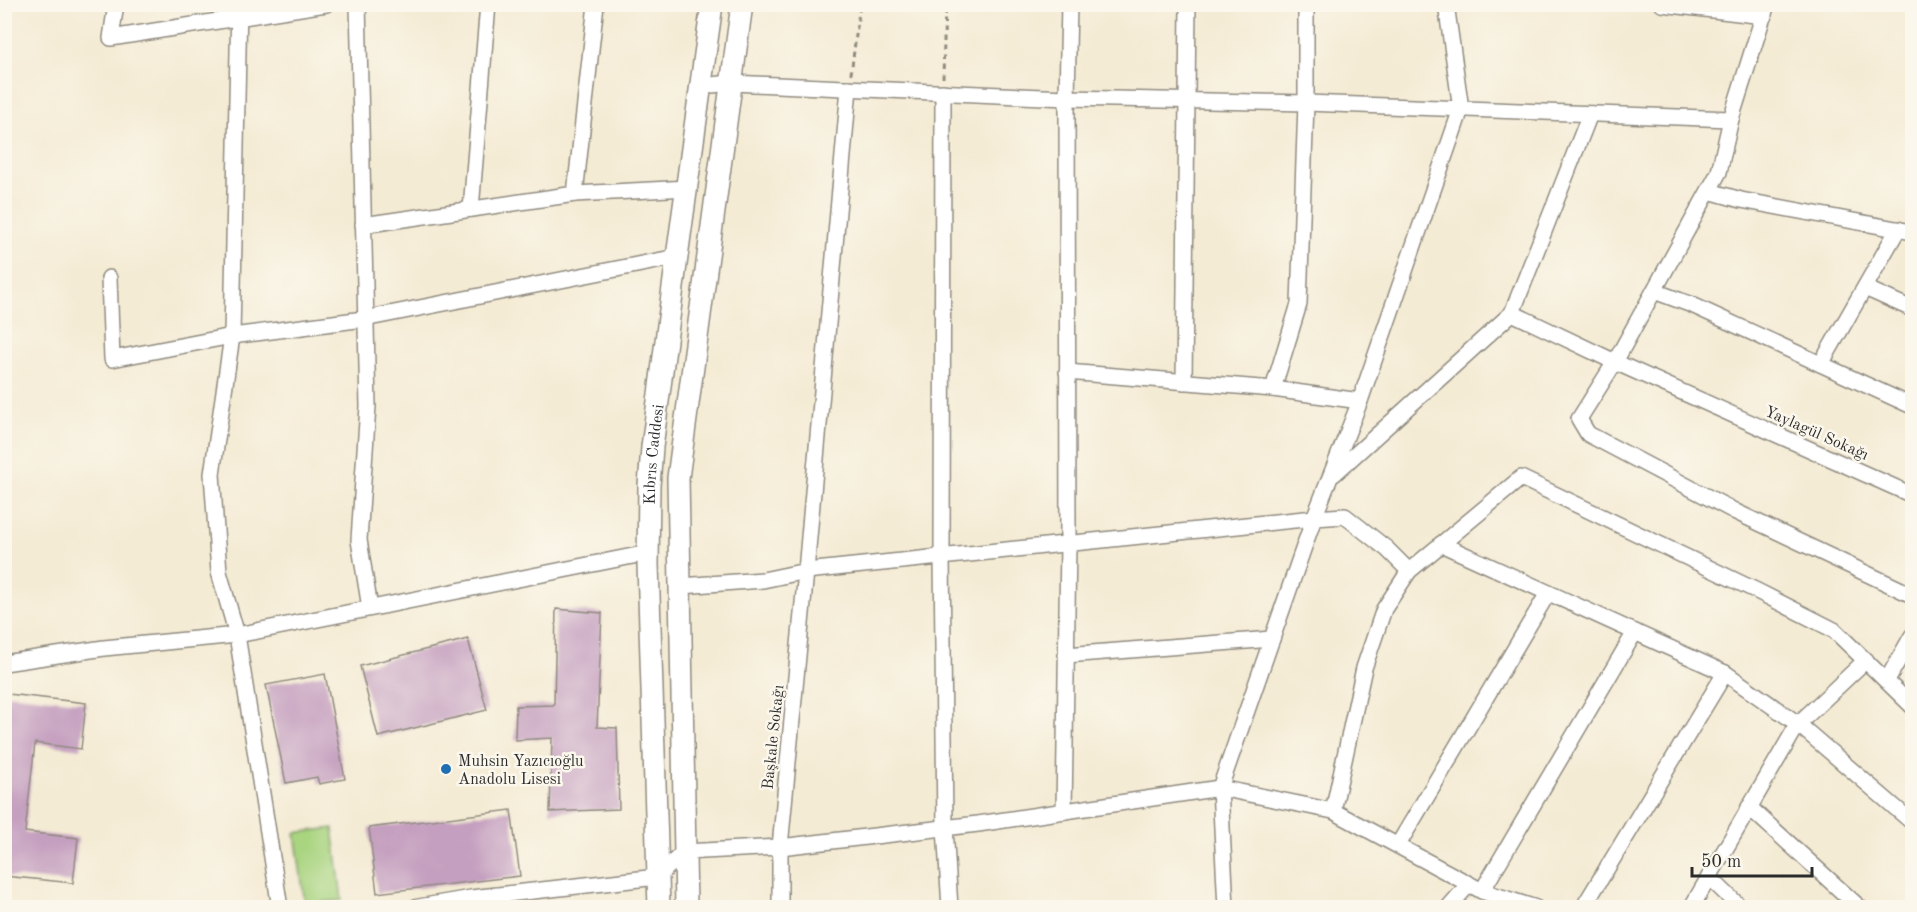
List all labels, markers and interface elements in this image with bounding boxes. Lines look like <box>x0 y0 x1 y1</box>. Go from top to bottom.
street label: Kıbrıs Caddesi <box>643 403 668 505</box>
street label: Yaylagül Sokağı <box>1762 404 1871 464</box>
street label: Başkale Sokağı <box>761 684 787 790</box>
place label: Muhsin Yazıcıoğlu Anadolu Lisesi <box>458 754 584 788</box>
marker: Muhsin Yazıcıoğlu Anadolu Lisesi <box>439 762 453 776</box>
scale bar <box>1692 840 1812 878</box>
text: 50 m <box>1701 853 1741 871</box>

